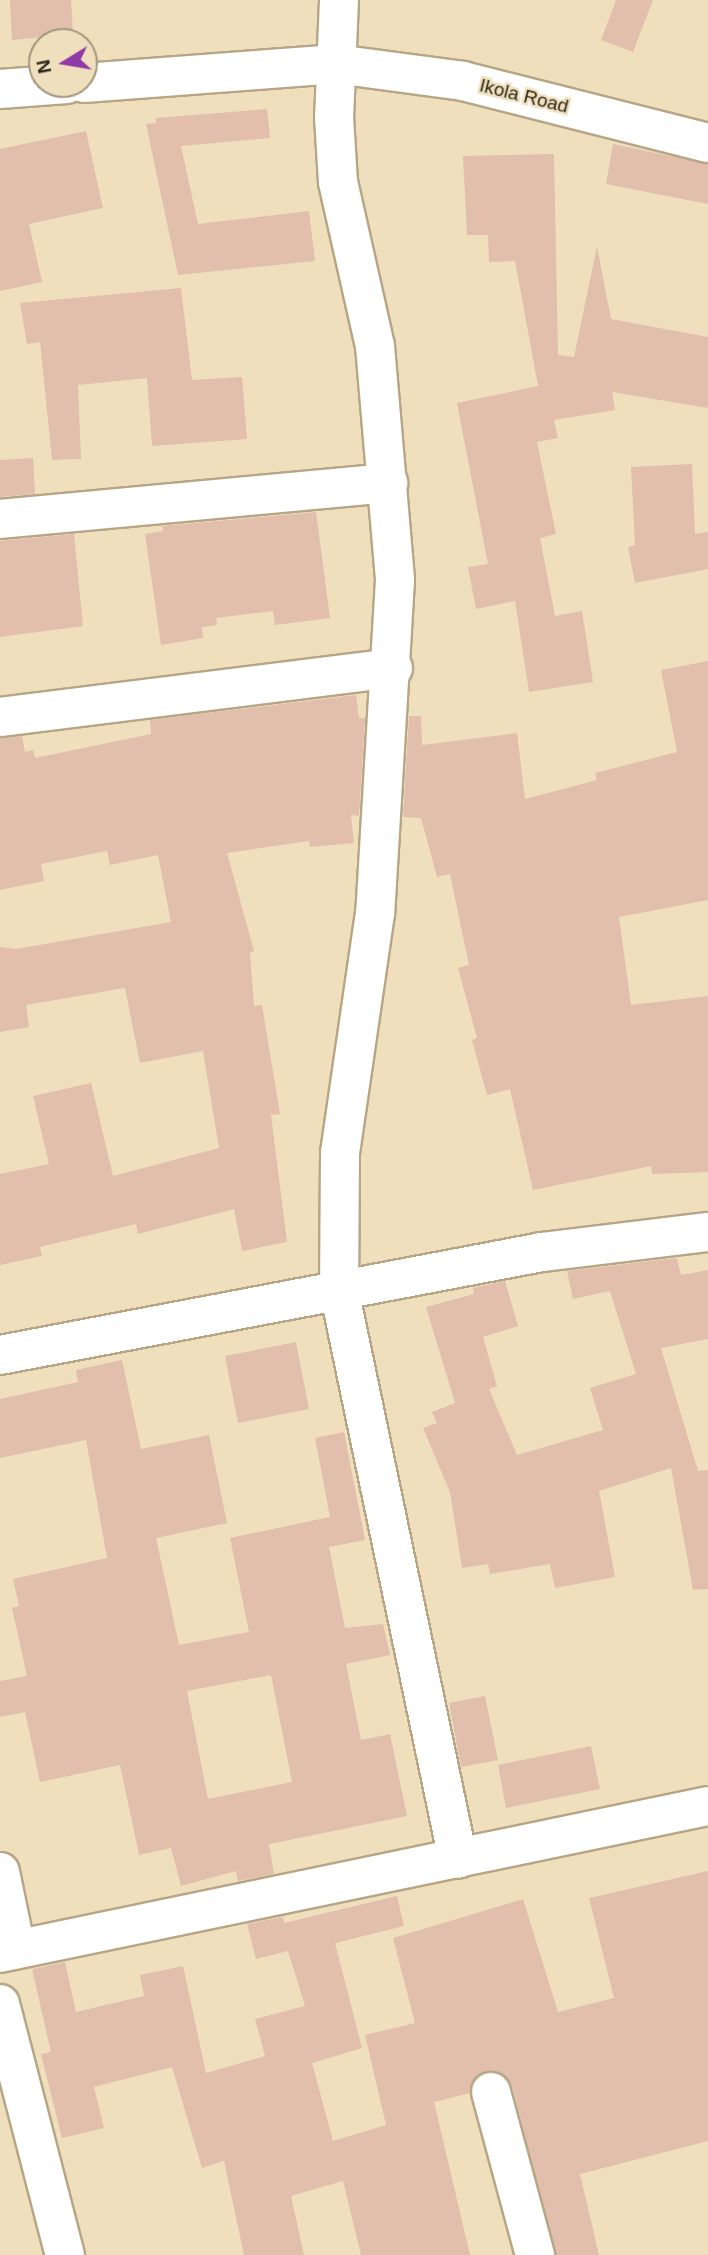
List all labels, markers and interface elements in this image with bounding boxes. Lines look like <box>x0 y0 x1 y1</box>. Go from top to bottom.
north arrow <box>28 28 98 98</box>
text: N <box>32 58 55 75</box>
street label: Ikola Road <box>477 74 571 118</box>

